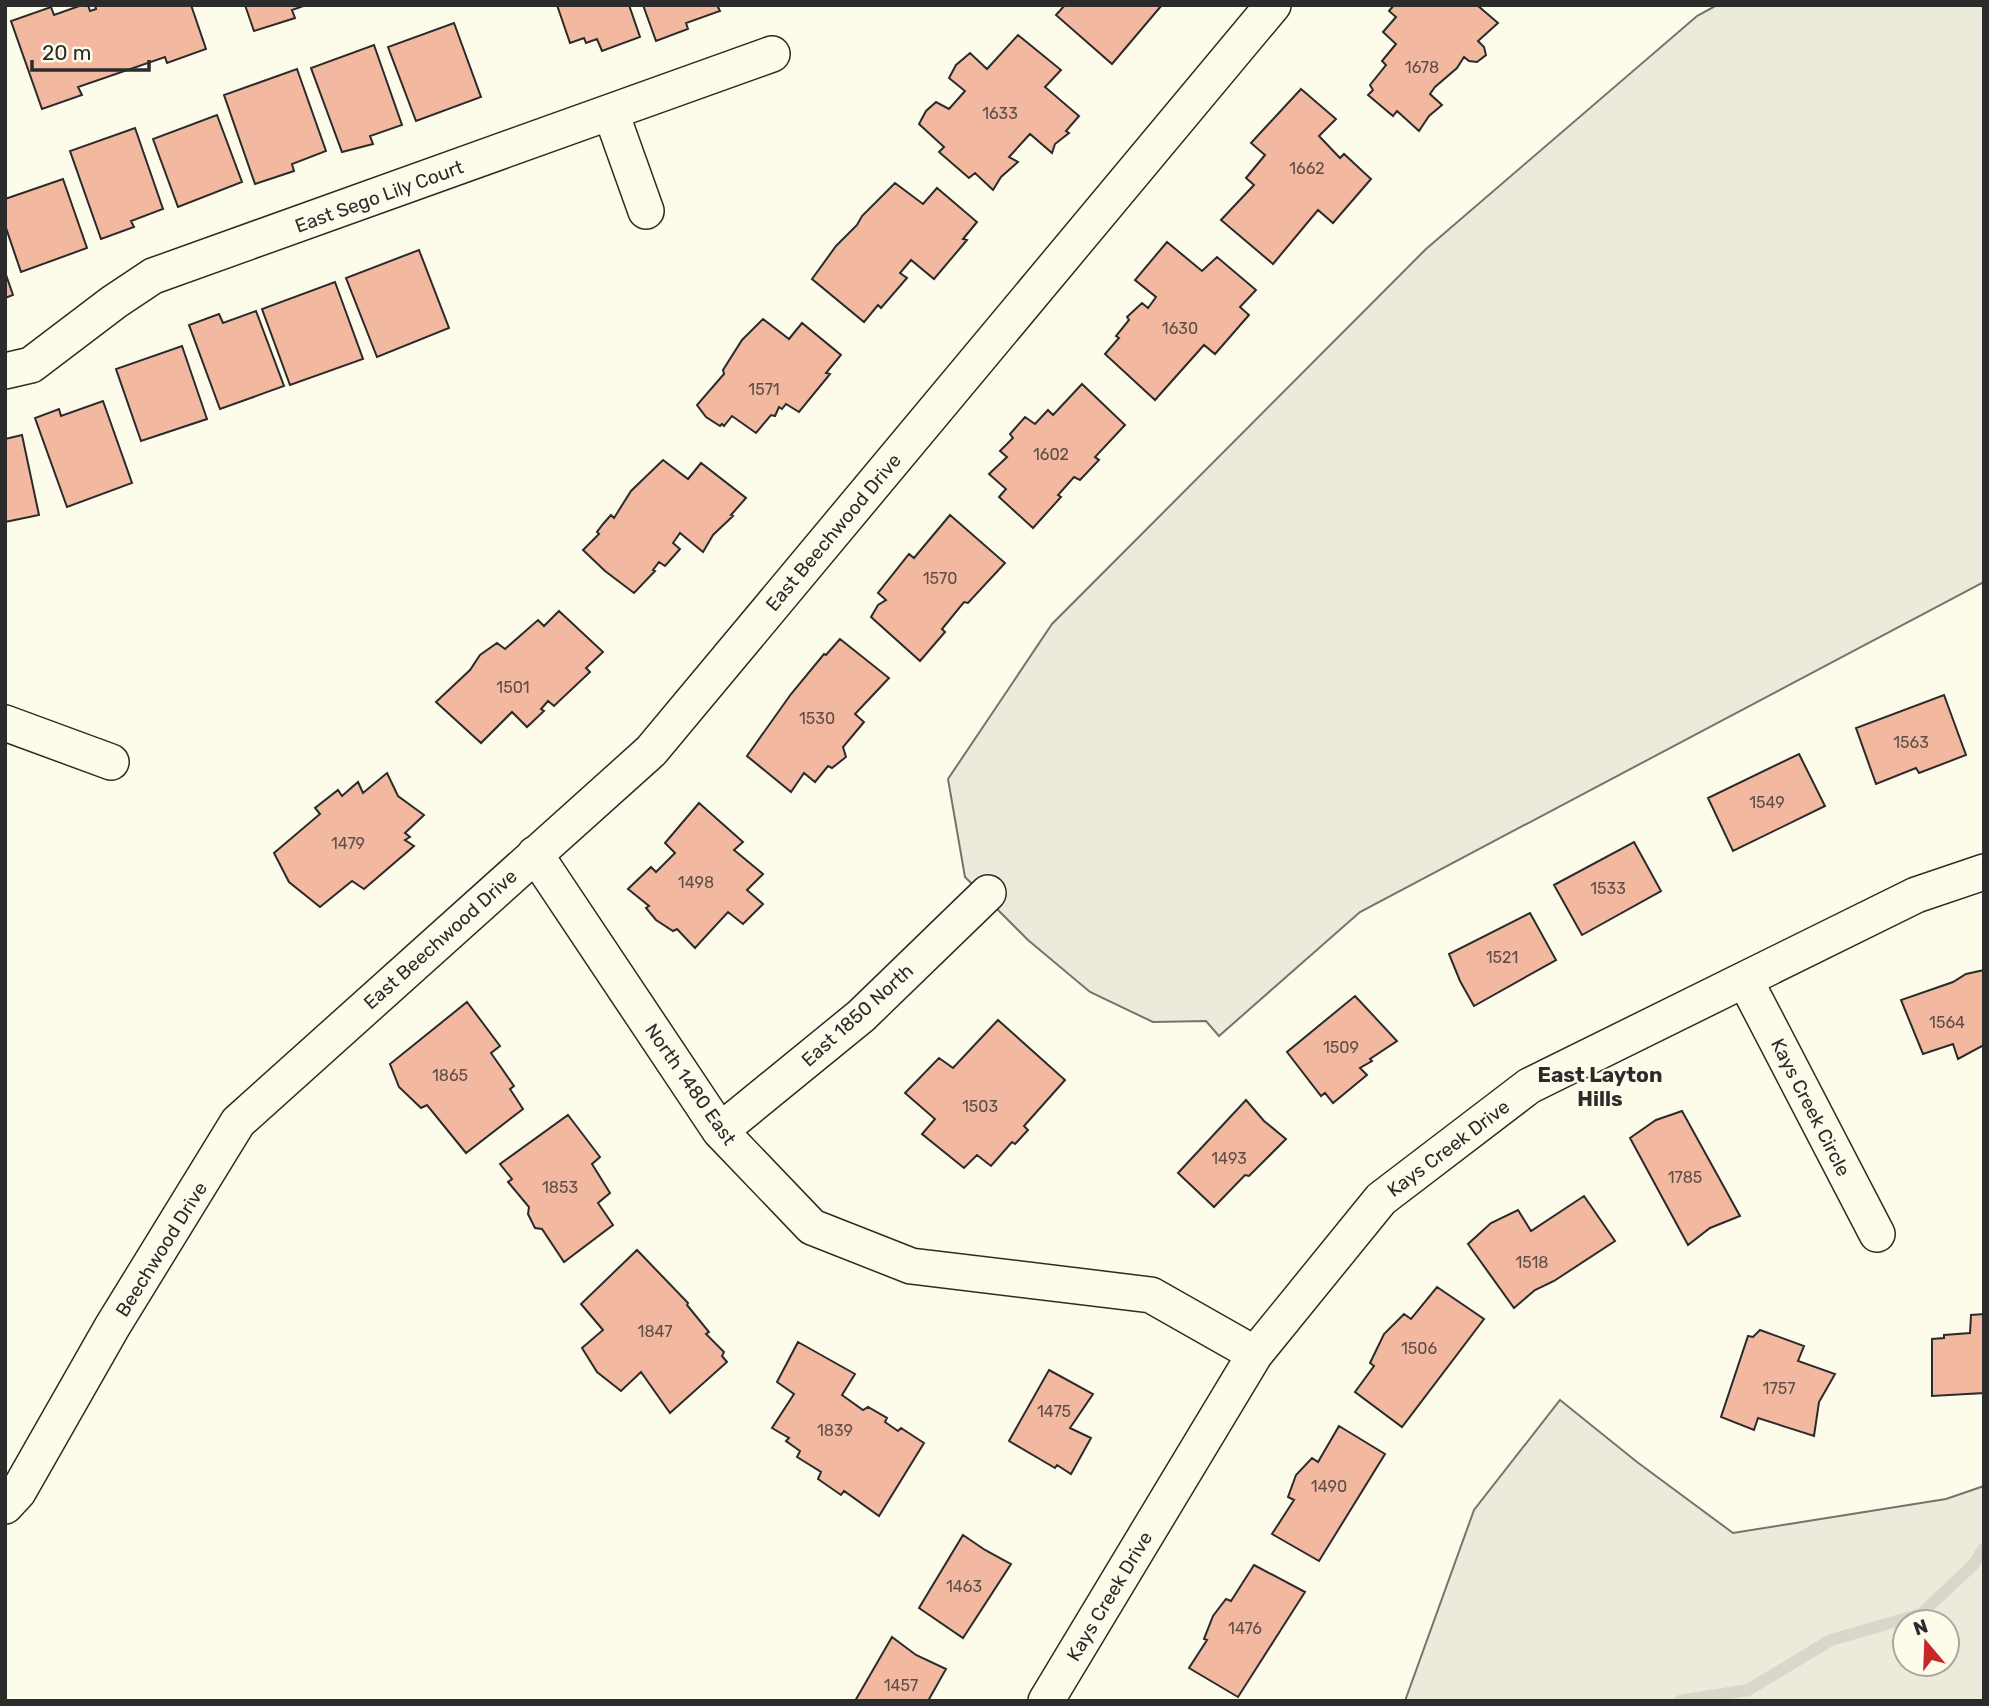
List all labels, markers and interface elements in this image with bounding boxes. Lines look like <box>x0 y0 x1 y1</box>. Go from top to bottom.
scale bar <box>32 28 149 72</box>
text: 20 m <box>42 40 91 65</box>
house number: 1678 <box>1405 58 1439 77</box>
house number: 1633 <box>982 104 1018 123</box>
street label: East Sego Lily Court <box>292 155 467 238</box>
house number: 1662 <box>1289 159 1325 178</box>
house number: 1630 <box>1162 319 1198 338</box>
house number: 1571 <box>748 380 780 399</box>
house number: 1602 <box>1033 445 1069 464</box>
street label: East Beechwood Drive <box>761 449 906 616</box>
house number: 1570 <box>923 569 957 588</box>
house number: 1501 <box>496 678 530 697</box>
house number: 1530 <box>799 709 835 728</box>
house number: 1563 <box>1893 733 1929 752</box>
house number: 1549 <box>1749 793 1785 812</box>
house number: 1479 <box>331 834 365 853</box>
street label: East Beechwood Drive <box>359 865 522 1014</box>
house number: 1498 <box>678 873 714 892</box>
house number: 1533 <box>1590 879 1626 898</box>
house number: 1521 <box>1486 948 1518 967</box>
street label: East 1850 North <box>797 959 918 1072</box>
house number: 1564 <box>1929 1013 1965 1032</box>
street label: North 1480 East <box>640 1019 741 1150</box>
street label: Kays Creek Circle <box>1766 1035 1855 1180</box>
house number: 1509 <box>1323 1038 1359 1057</box>
district label: East Layton Hills <box>1538 1062 1662 1111</box>
house number: 1865 <box>432 1066 468 1085</box>
street label: Kays Creek Drive <box>1383 1095 1514 1202</box>
house number: 1503 <box>962 1097 998 1116</box>
house number: 1493 <box>1211 1149 1247 1168</box>
house number: 1785 <box>1668 1168 1702 1187</box>
street label: Beechwood Drive <box>111 1178 212 1321</box>
house number: 1853 <box>542 1178 578 1197</box>
house number: 1518 <box>1515 1253 1549 1272</box>
house number: 1847 <box>638 1322 672 1341</box>
house number: 1506 <box>1401 1339 1437 1358</box>
house number: 1757 <box>1763 1379 1795 1398</box>
house number: 1475 <box>1037 1402 1071 1421</box>
house number: 1839 <box>817 1421 853 1440</box>
house number: 1490 <box>1311 1477 1347 1496</box>
street label: Kays Creek Drive <box>1062 1527 1157 1665</box>
house number: 1463 <box>946 1577 982 1596</box>
north arrow <box>1891 1608 1961 1678</box>
text: N <box>1910 1614 1931 1640</box>
house number: 1476 <box>1228 1619 1262 1638</box>
house number: 1457 <box>884 1676 918 1695</box>

